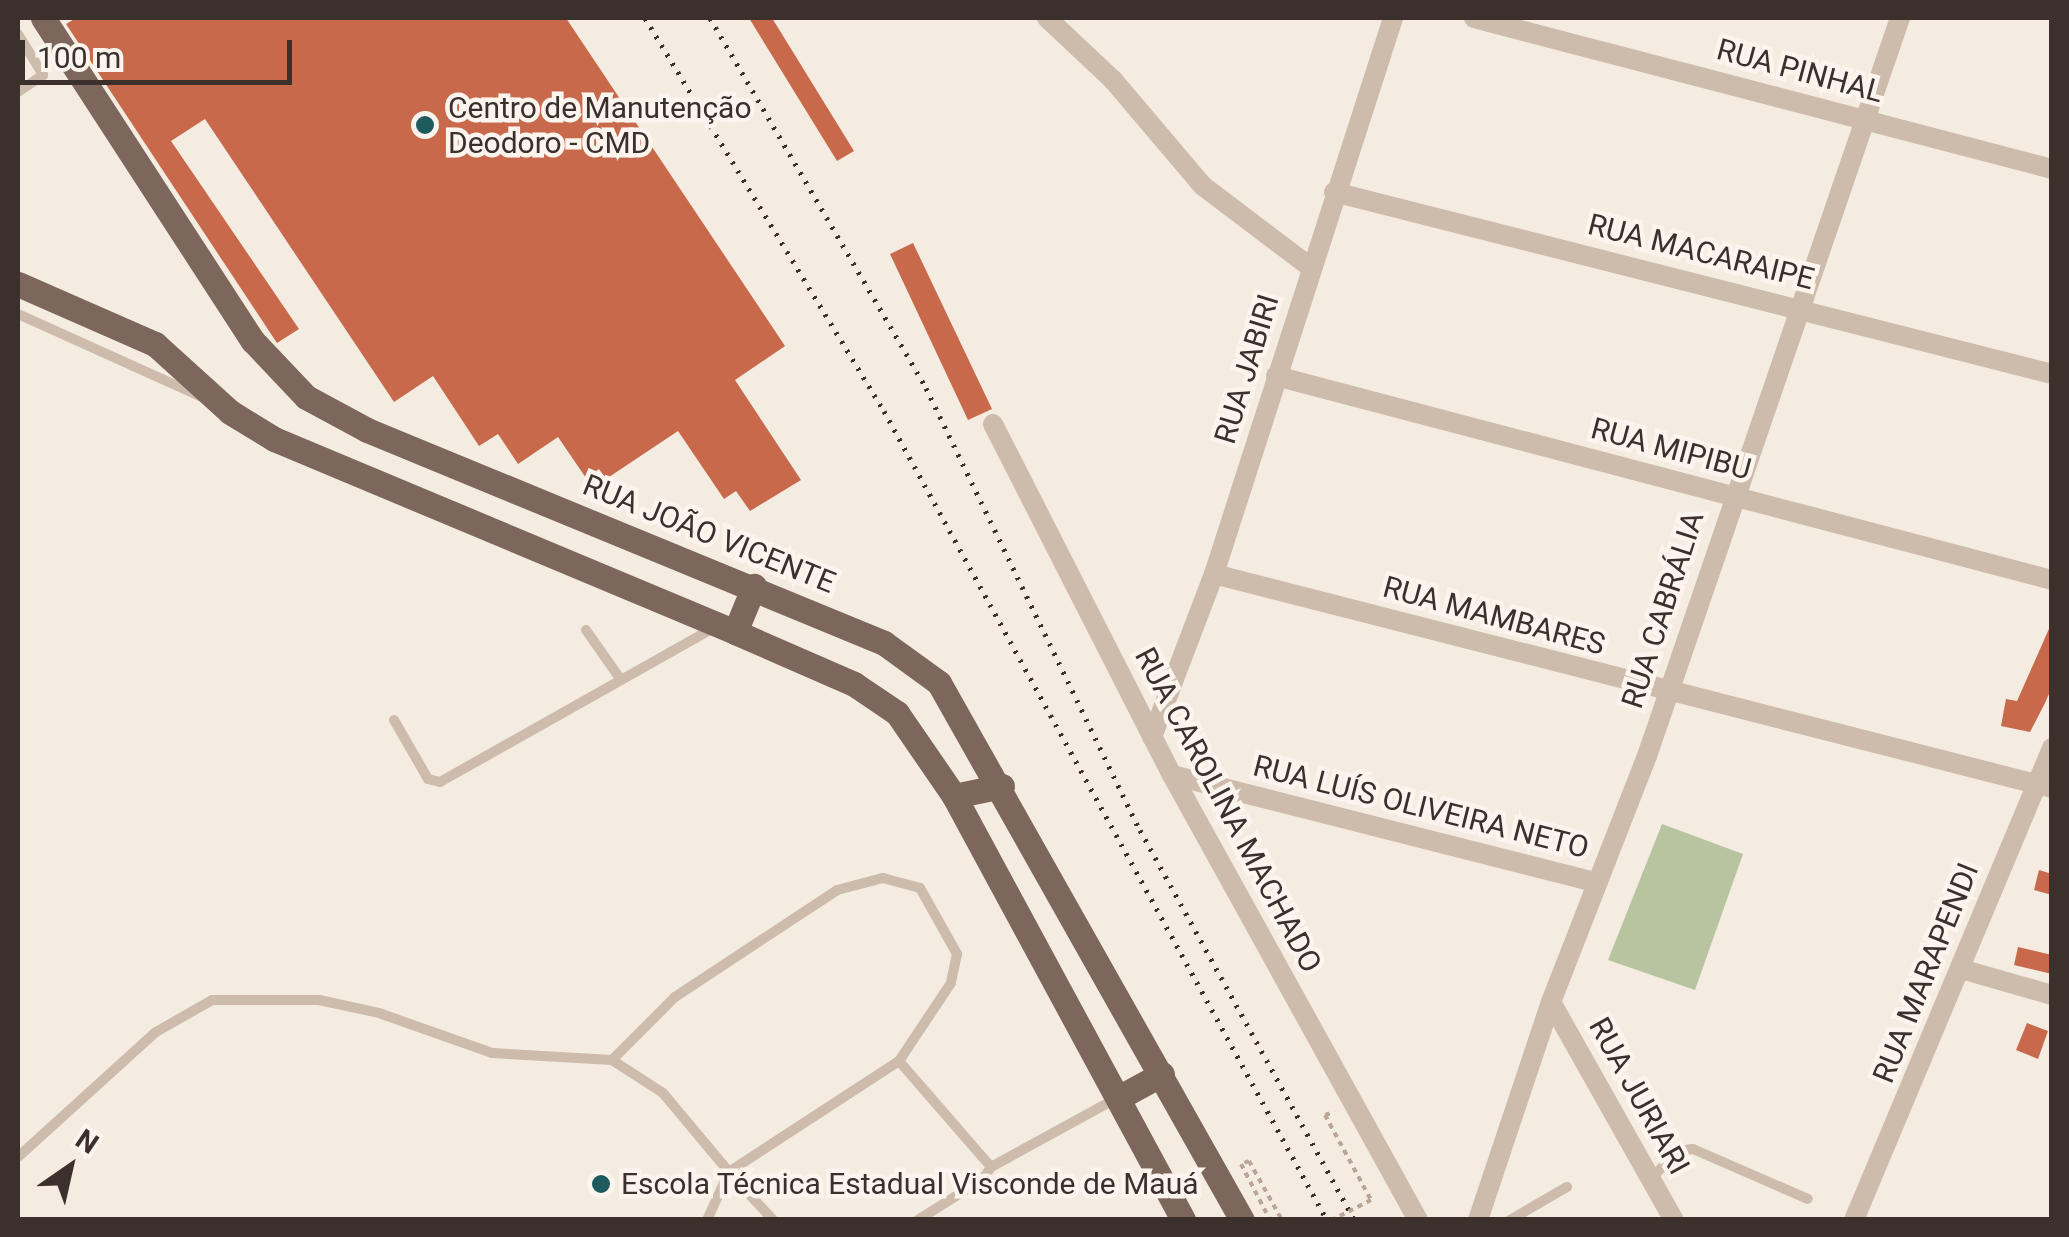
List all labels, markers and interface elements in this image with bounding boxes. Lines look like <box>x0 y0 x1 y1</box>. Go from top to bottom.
scale bar <box>25 20 298 82</box>
street label: RUA PINHAL <box>1713 32 1887 110</box>
text: 100 m <box>37 40 121 75</box>
place label: Centro de Manutenção Deodoro - CMD <box>448 90 752 160</box>
marker: Centro de Manutenção Deodoro - CMD <box>412 112 438 138</box>
street label: RUA MACARAIPE <box>1584 206 1818 298</box>
street label: RUA JABIRI <box>1207 290 1287 448</box>
street label: RUA MIPIBU <box>1587 410 1755 488</box>
street label: RUA JOÃO VICENTE <box>578 467 840 601</box>
street label: RUA CABRÁLIA <box>1614 507 1712 713</box>
street label: RUA MAMBARES <box>1379 569 1609 663</box>
street label: RUA CAROLINA MACHADO <box>1127 641 1329 979</box>
street label: RUA LUÍS OLIVEIRA NETO <box>1250 748 1592 866</box>
street label: RUA MARAPENDI <box>1865 858 1987 1088</box>
street label: RUA JURIARI <box>1581 1011 1697 1181</box>
north arrow <box>20 1117 120 1217</box>
text: N <box>70 1123 104 1161</box>
place label: Escola Técnica Estadual Visconde de Mauá <box>621 1166 1199 1202</box>
marker: Escola Técnica Estadual Visconde de Mauá <box>590 1173 612 1195</box>

